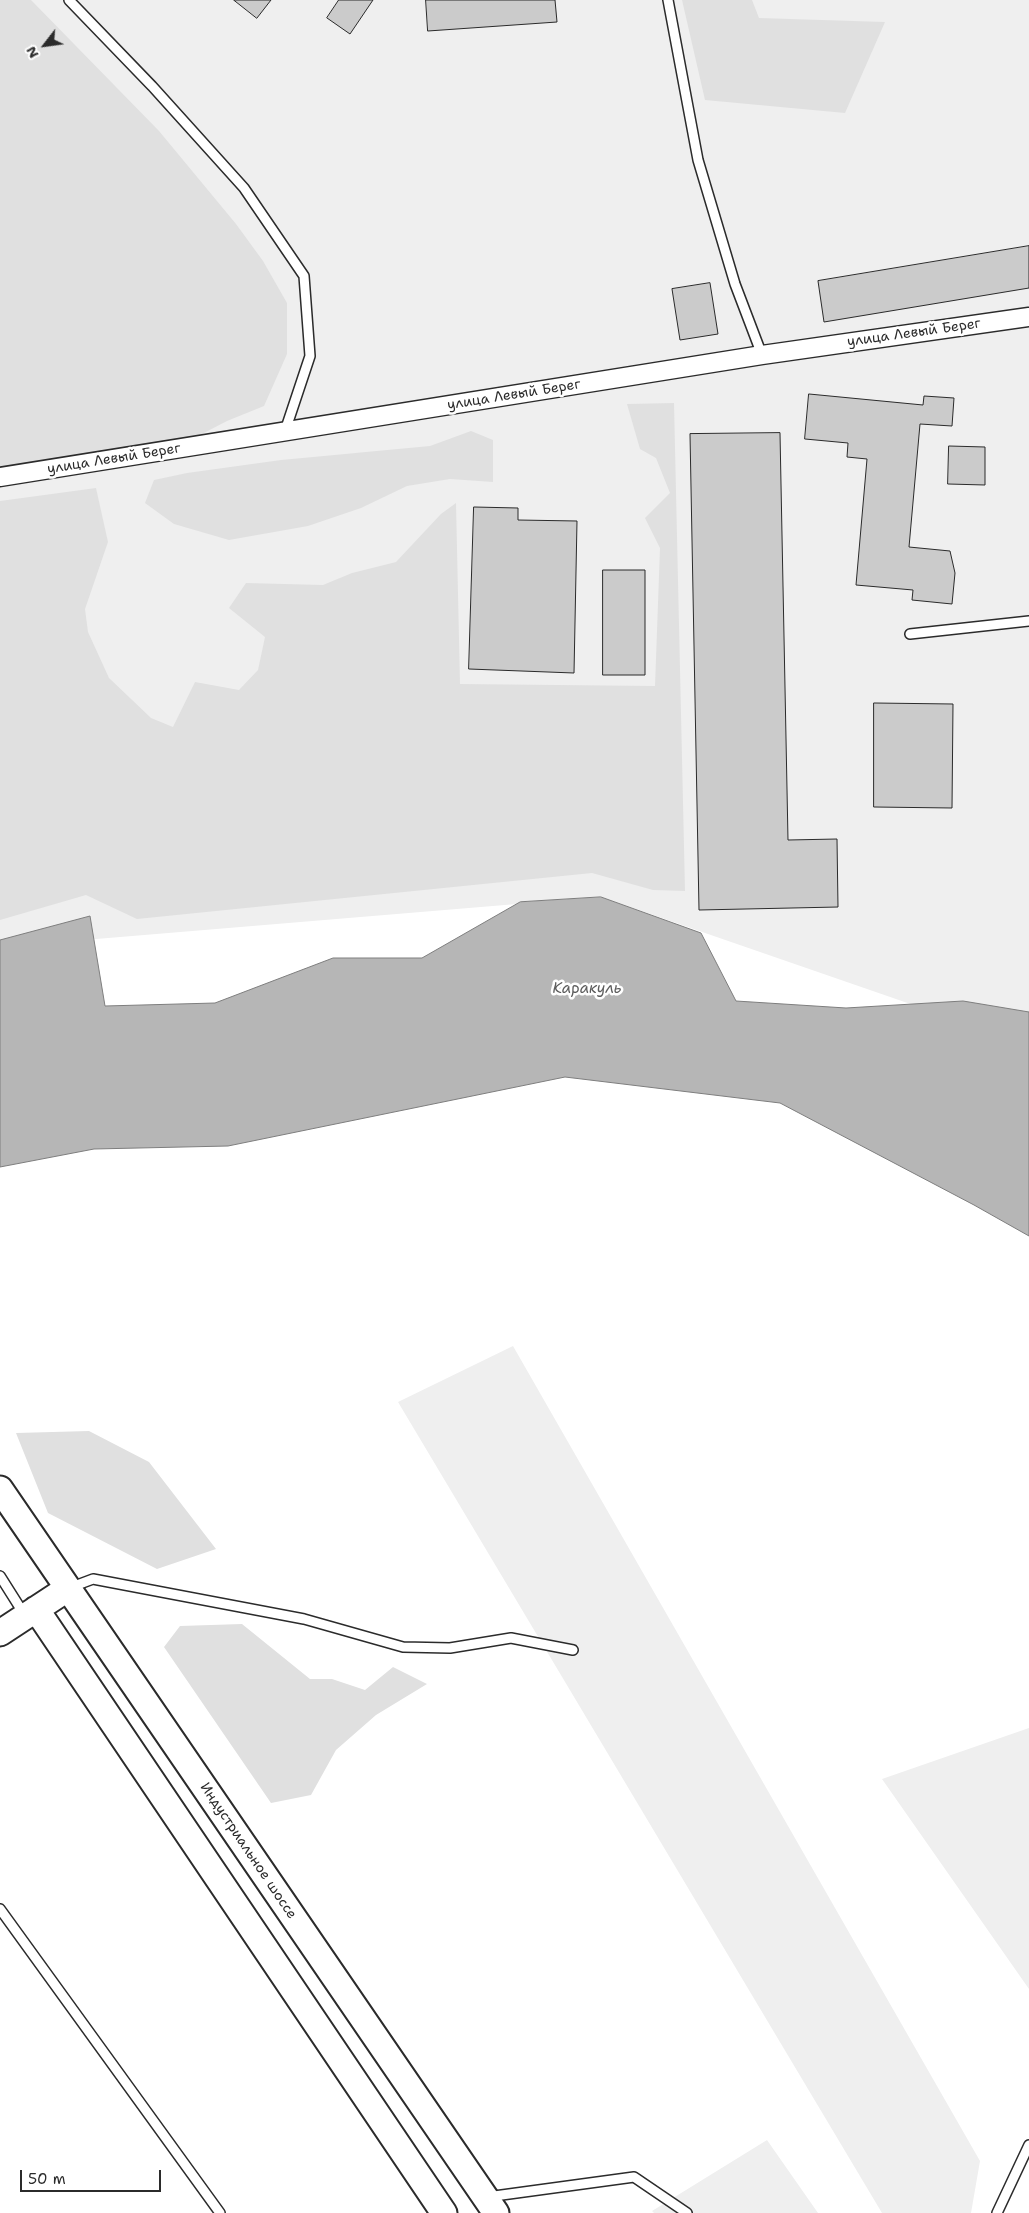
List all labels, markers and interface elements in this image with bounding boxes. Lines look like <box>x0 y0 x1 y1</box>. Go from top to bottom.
north arrow <box>20 20 70 70</box>
text: N <box>21 43 43 62</box>
street label: улица Левый Берег <box>846 315 982 351</box>
street label: улица Левый Берег <box>446 376 582 414</box>
street label: улица Левый Берег <box>46 440 182 478</box>
water label: Каракуль <box>553 980 621 998</box>
street label: Индустриальное шоссе <box>196 1780 300 1922</box>
scale bar <box>22 2160 164 2192</box>
text: 50 m <box>28 2169 66 2189</box>

